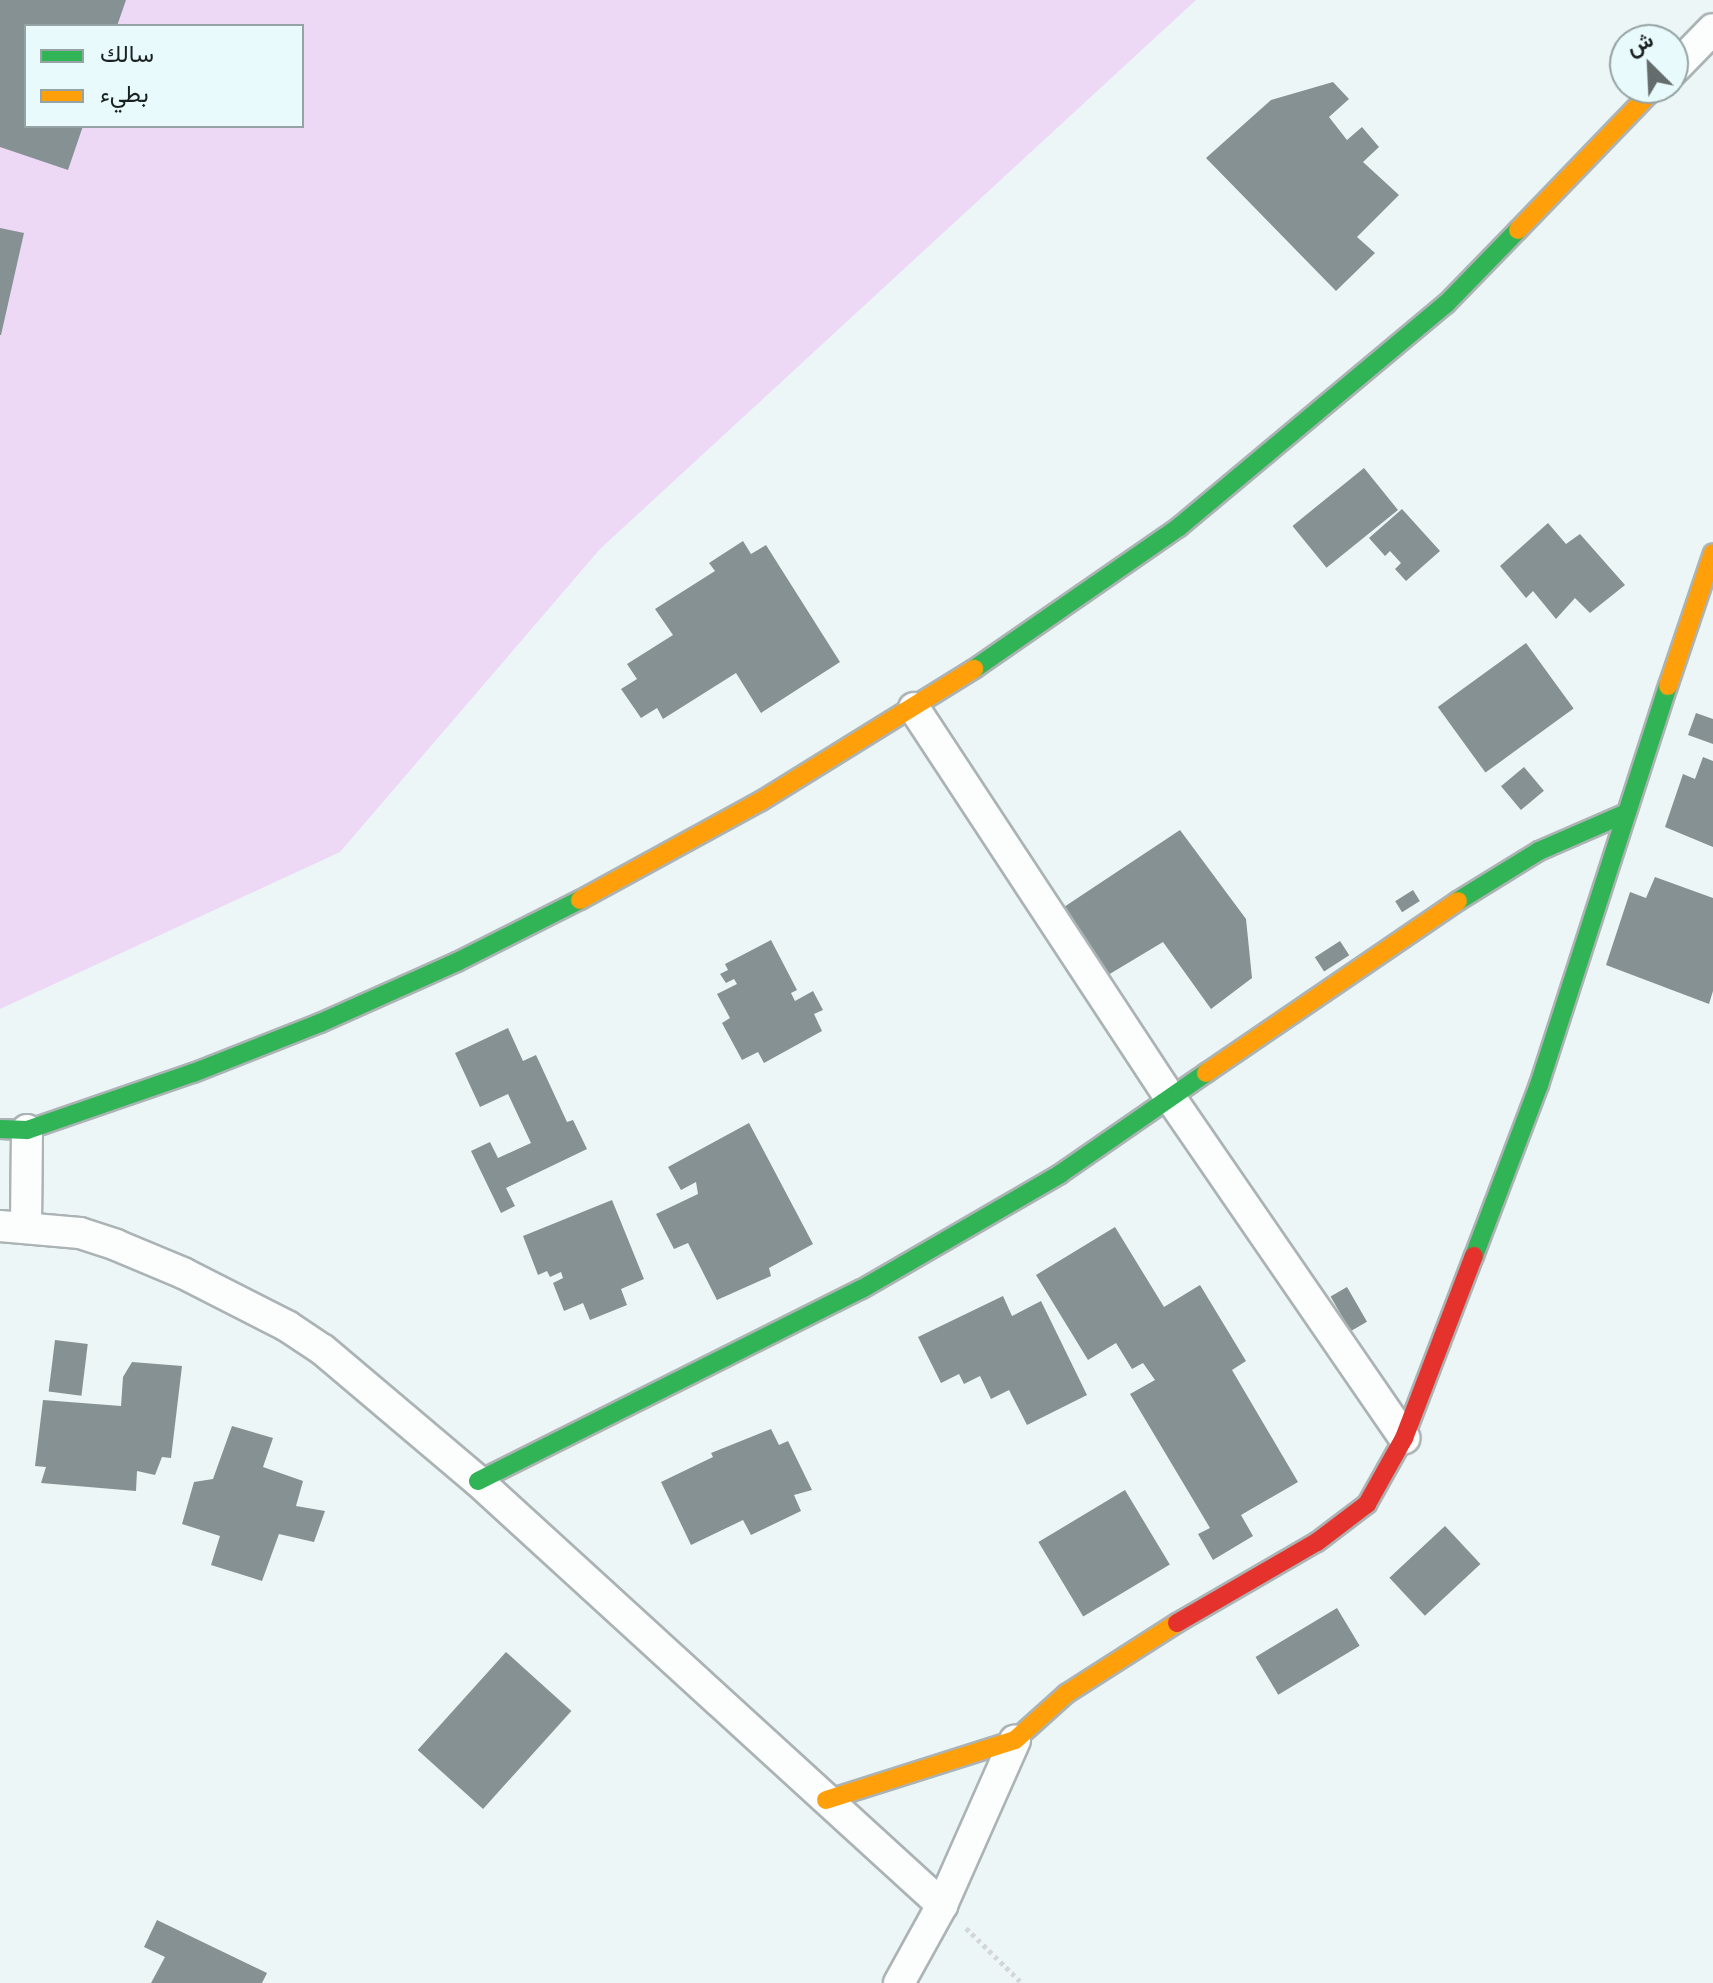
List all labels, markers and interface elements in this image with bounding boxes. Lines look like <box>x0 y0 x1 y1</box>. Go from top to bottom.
legend <box>24 24 304 128</box>
north arrow <box>1609 24 1689 104</box>
text: ش <box>1623 27 1657 61</box>
text: سالك <box>100 40 154 69</box>
text: بطيء <box>100 80 149 109</box>

